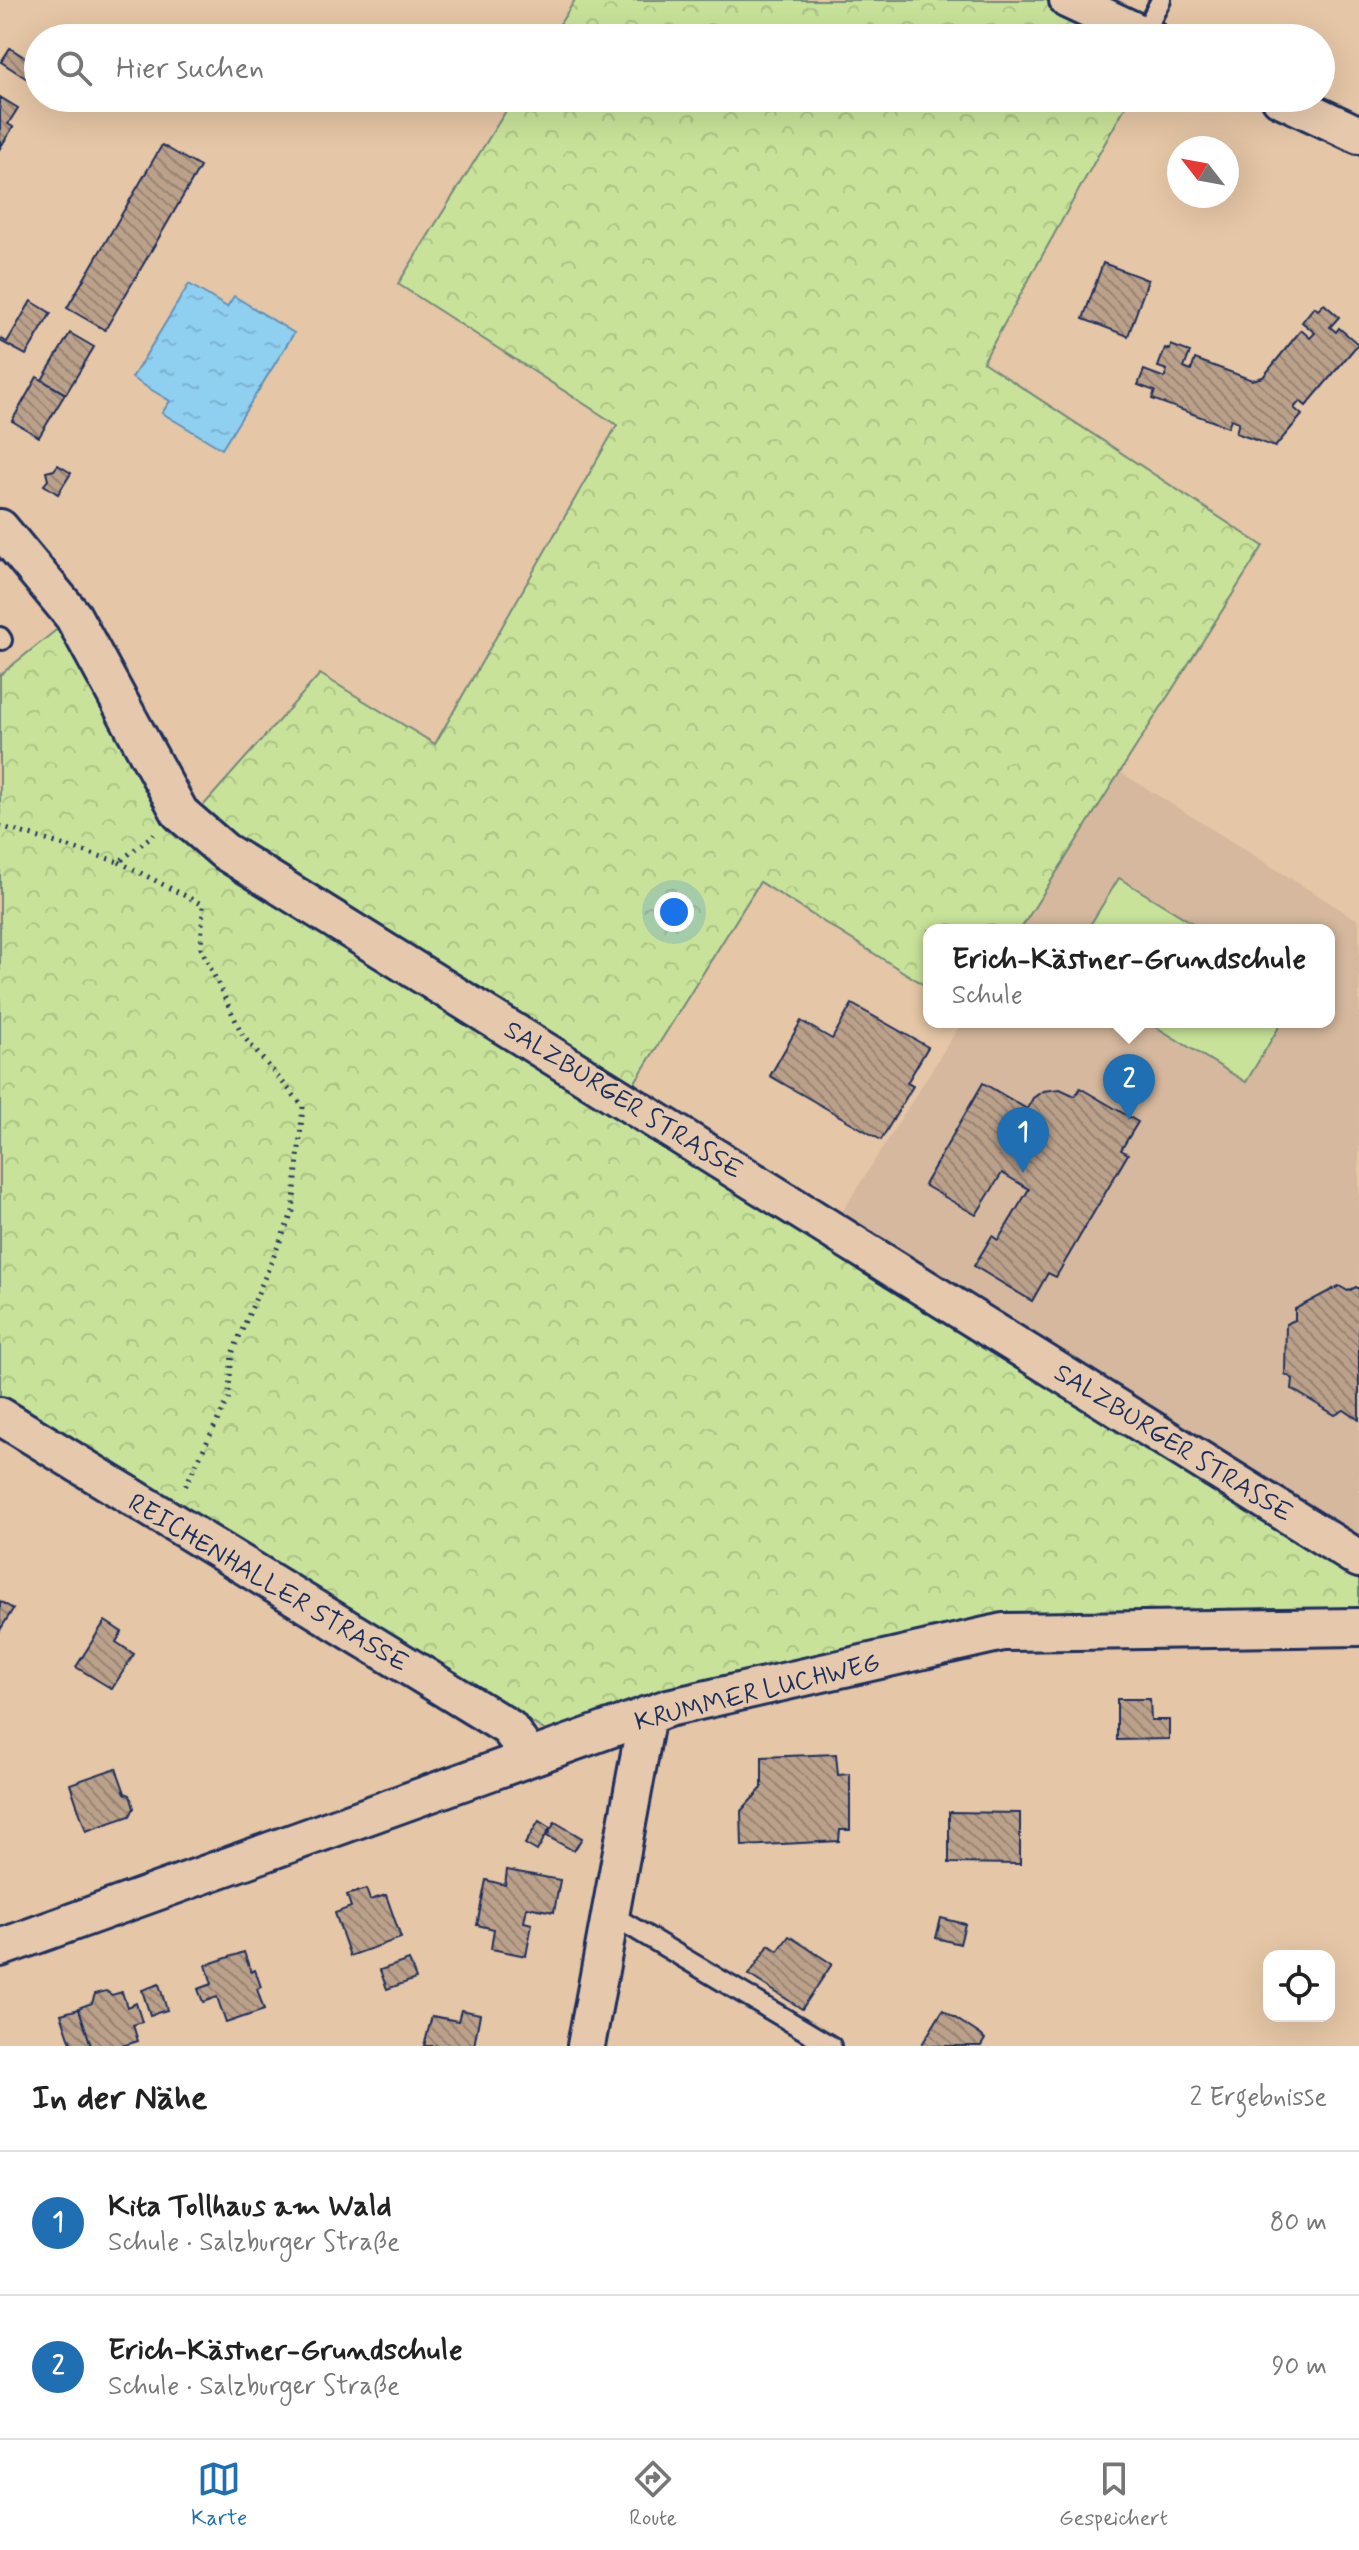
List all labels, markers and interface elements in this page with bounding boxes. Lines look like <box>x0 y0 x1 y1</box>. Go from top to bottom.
search box <box>24 24 1335 112</box>
icon: search <box>52 46 96 90</box>
text: Hier suchen <box>116 49 264 88</box>
north arrow <box>1167 136 1239 208</box>
your location <box>654 892 694 932</box>
popup <box>923 924 1335 1028</box>
text: Erich-Kästner-Grundschule <box>952 940 1306 979</box>
text: Schule <box>952 979 1023 1013</box>
street label: SALZBURGER STRASSE <box>497 1013 749 1188</box>
pin: 2 <box>1103 1054 1155 1120</box>
pin: 1 <box>997 1107 1049 1173</box>
street label: SALZBURGER STRASSE <box>1047 1356 1299 1531</box>
street label: REICHENHALLER STRASSE <box>121 1486 415 1681</box>
street label: KRUMMER LUCHWEG <box>631 1646 884 1740</box>
map controls <box>1263 1950 1335 2022</box>
button: locate <box>1263 1950 1335 2022</box>
text: In der Nähe <box>32 2076 207 2121</box>
text: 2 Ergebnisse <box>1189 2081 1327 2115</box>
text: Kita Tollhaus am Wald <box>108 2187 392 2226</box>
text: 1 <box>52 2206 64 2240</box>
text: 80 m <box>1270 2206 1327 2240</box>
text: Schule · Salzburger Straße <box>108 2226 400 2260</box>
text: Erich-Kästner-Grundschule <box>108 2331 463 2370</box>
text: 2 <box>52 2350 64 2384</box>
text: 90 m <box>1272 2350 1327 2384</box>
text: Schule · Salzburger Straße <box>108 2370 400 2404</box>
tab: Karte <box>191 2457 247 2533</box>
tab: Route <box>629 2457 677 2533</box>
tab: Gespeichert <box>1059 2457 1168 2533</box>

